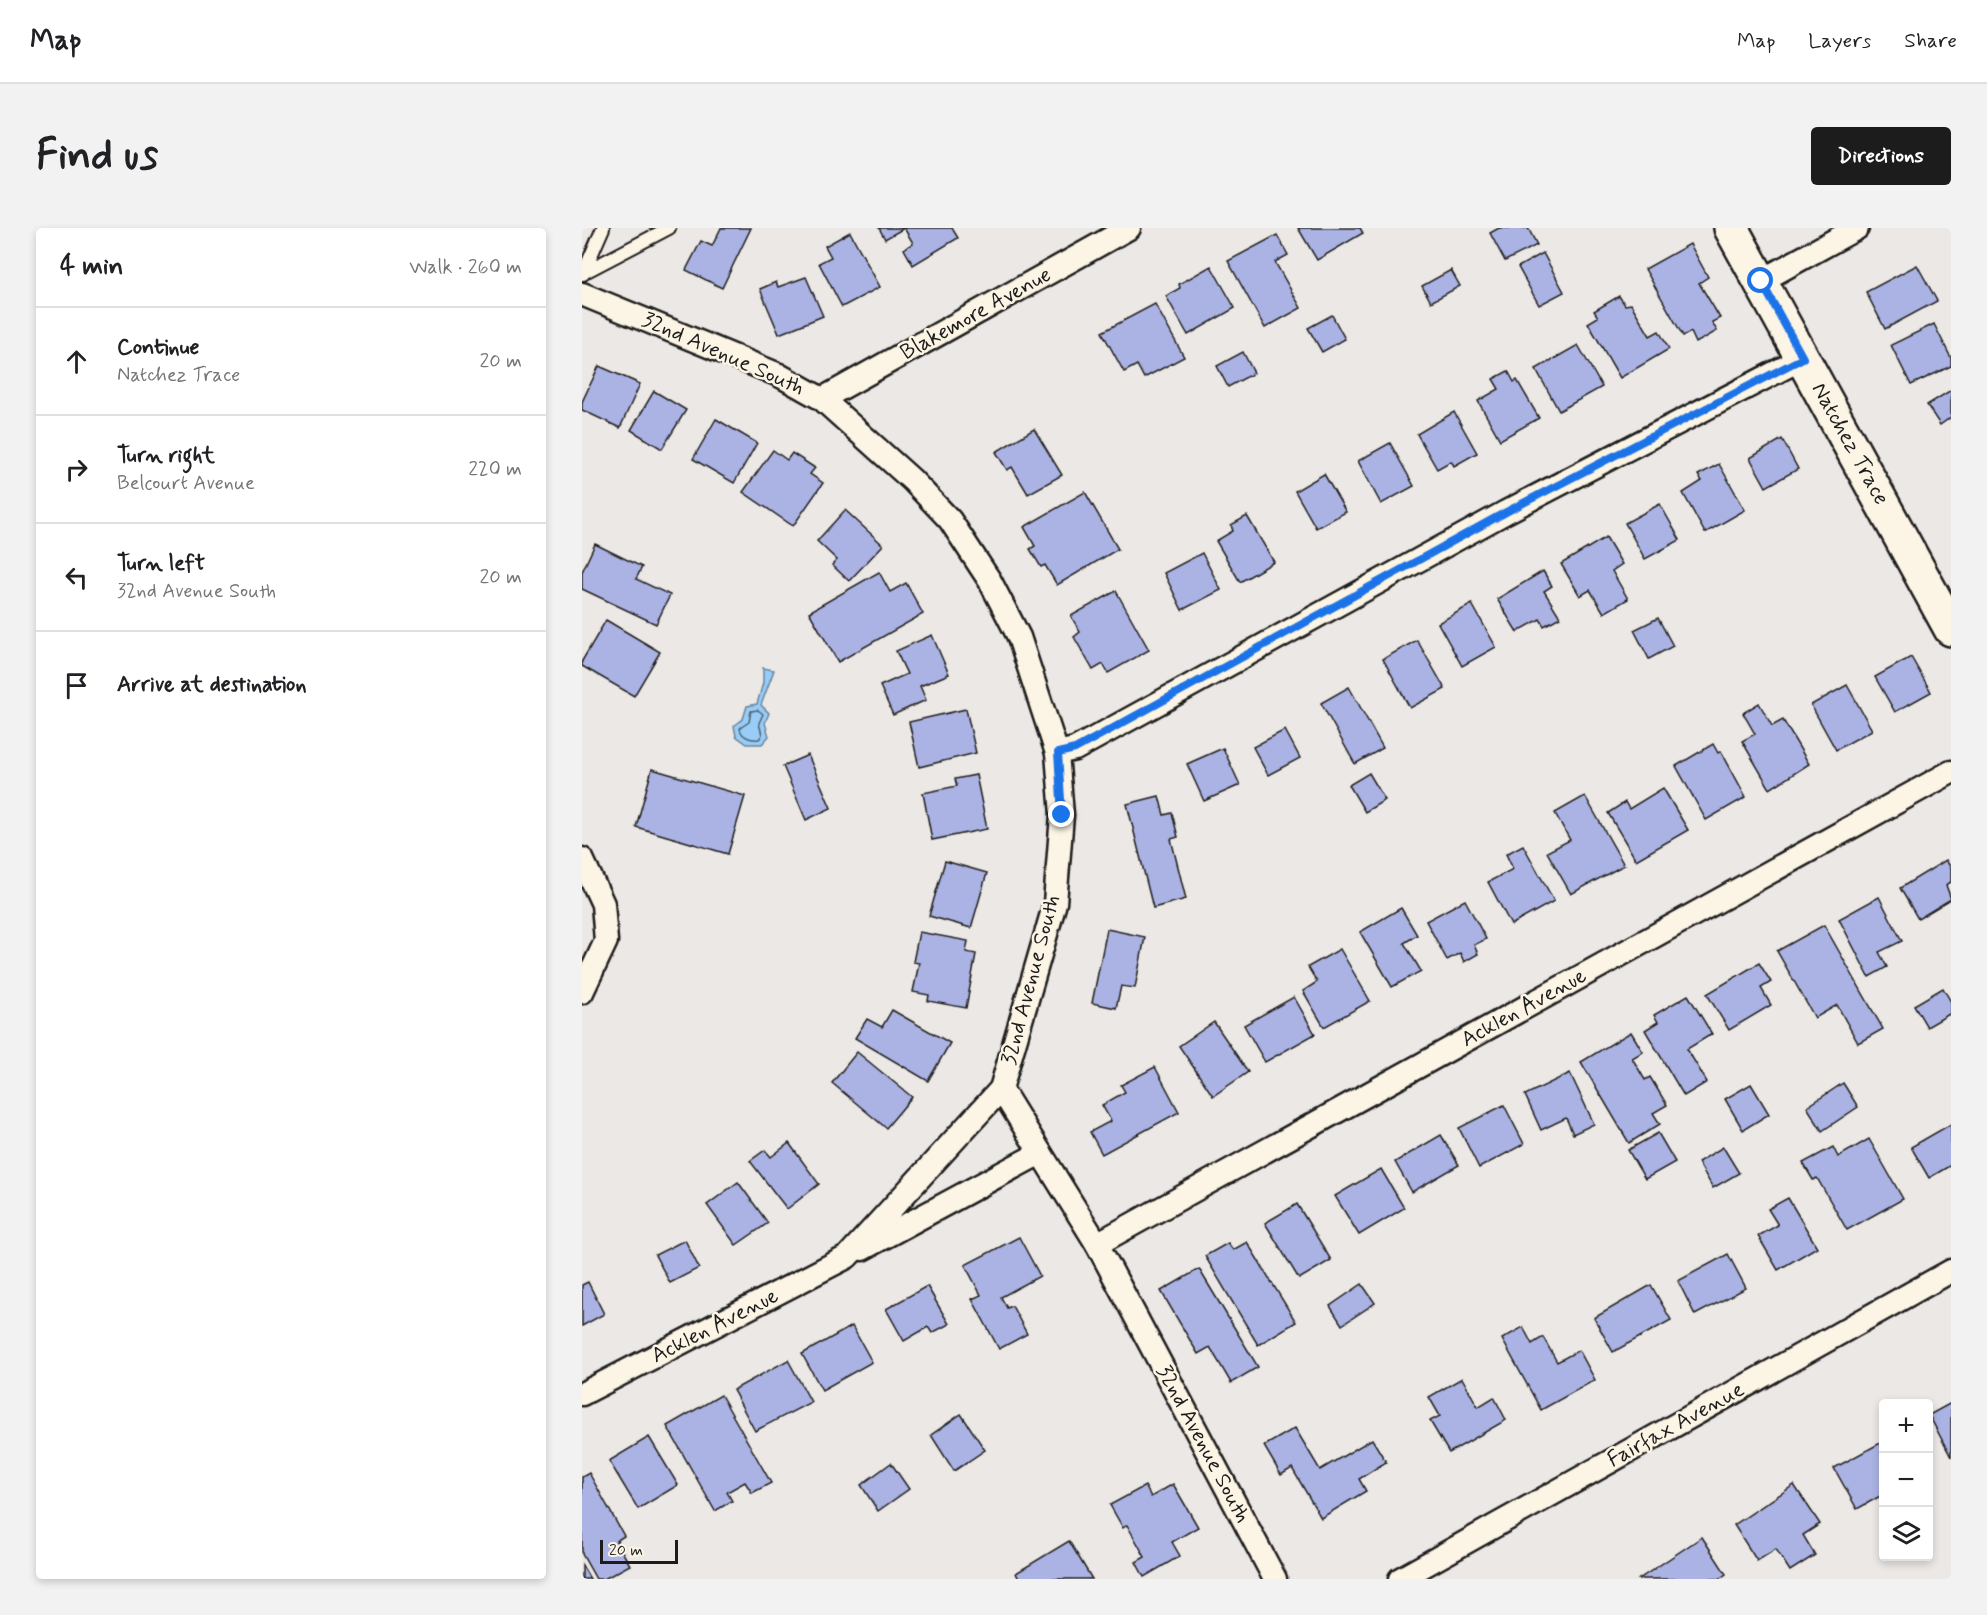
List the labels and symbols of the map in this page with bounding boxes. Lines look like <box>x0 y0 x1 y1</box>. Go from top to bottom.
street label: Blakemore Avenue <box>896 261 1056 367</box>
route start <box>1747 267 1773 293</box>
street label: 32nd Avenue South <box>637 306 809 402</box>
street label: Natchez Trace <box>1805 378 1895 510</box>
route end <box>1048 801 1074 827</box>
street label: 32nd Avenue South <box>995 892 1067 1068</box>
street label: Acklen Avenue <box>1456 962 1592 1054</box>
street label: Acklen Avenue <box>647 1282 783 1370</box>
street label: 32nd Avenue South <box>1150 1360 1256 1528</box>
street label: Fairfax Avenue <box>1603 1376 1750 1474</box>
scale bar <box>600 1537 678 1564</box>

